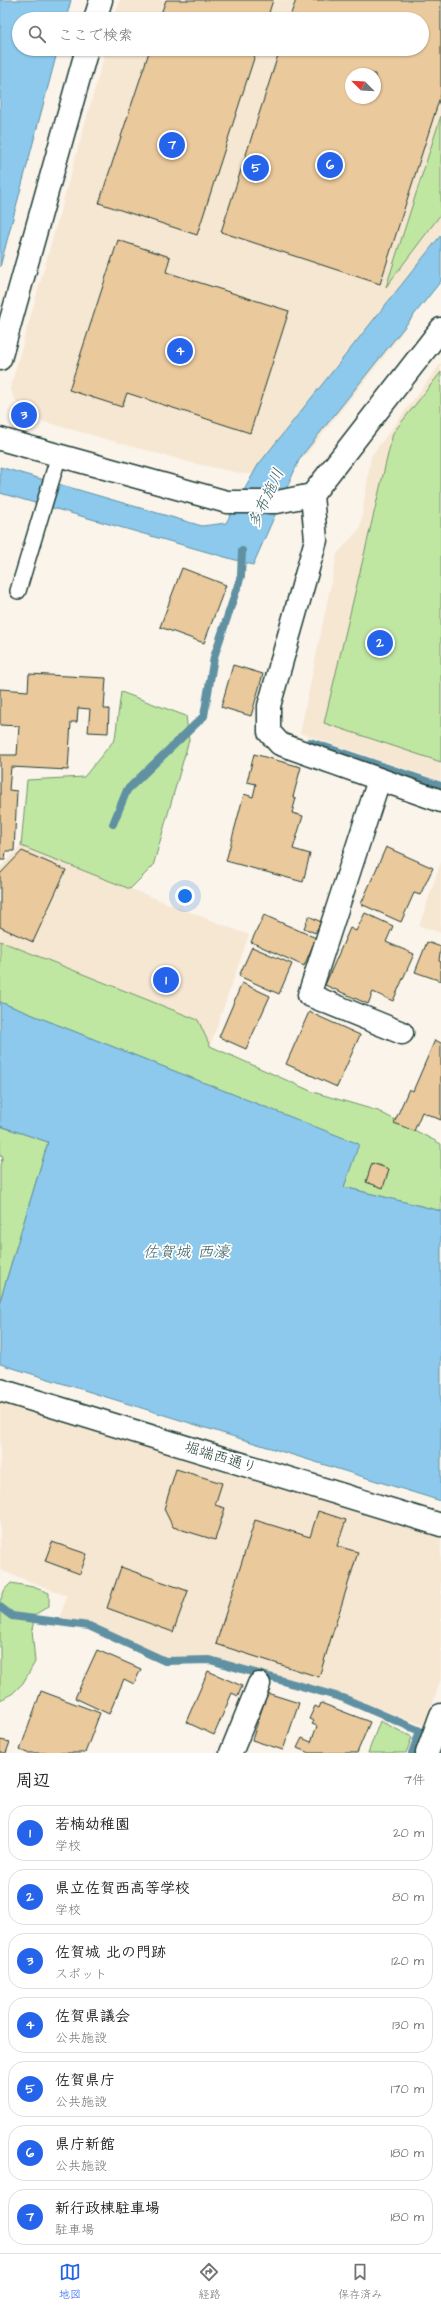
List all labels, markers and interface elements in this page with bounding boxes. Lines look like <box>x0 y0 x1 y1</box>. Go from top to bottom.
search box <box>12 12 429 56</box>
icon: search <box>26 23 48 45</box>
text: ここで検索 <box>58 25 133 46</box>
north arrow <box>345 68 381 104</box>
pin: 7 <box>159 130 185 160</box>
pin: 6 <box>317 150 343 180</box>
pin: 5 <box>243 153 269 183</box>
pin: 4 <box>167 336 193 366</box>
pin: 3 <box>11 400 37 430</box>
water label: 多布施川 <box>242 465 289 532</box>
pin: 2 <box>367 628 393 658</box>
your location <box>175 886 195 906</box>
pin: 1 <box>153 965 179 995</box>
water label: 佐賀城 西濠 <box>143 1241 231 1263</box>
street label: 堀端西通り <box>182 1436 260 1478</box>
text: 周辺 <box>16 1769 50 1793</box>
text: 7件 <box>404 1771 425 1789</box>
text: 若楠幼稚園 <box>55 1814 130 1835</box>
text: 1 <box>29 1824 31 1842</box>
text: 20 m <box>393 1824 424 1842</box>
text: 学校 <box>55 1837 81 1855</box>
text: 県立佐賀西高等学校 <box>55 1878 190 1899</box>
text: 2 <box>26 1888 34 1906</box>
text: 80 m <box>392 1888 424 1906</box>
text: 学校 <box>55 1901 81 1919</box>
text: 佐賀城 北の門跡 <box>55 1942 166 1963</box>
text: 3 <box>27 1952 33 1970</box>
text: 120 m <box>391 1952 424 1970</box>
text: スポット <box>55 1965 107 1983</box>
text: 佐賀県議会 <box>55 2006 130 2027</box>
text: 4 <box>26 2016 34 2034</box>
text: 130 m <box>392 2016 424 2034</box>
text: 公共施設 <box>55 2029 107 2047</box>
text: 佐賀県庁 <box>55 2070 115 2091</box>
text: 5 <box>25 2080 35 2098</box>
text: 170 m <box>391 2080 424 2098</box>
text: 公共施設 <box>55 2093 107 2111</box>
text: 県庁新館 <box>55 2134 115 2155</box>
text: 6 <box>26 2144 34 2162</box>
text: 180 m <box>390 2144 424 2162</box>
text: 公共施設 <box>55 2157 107 2175</box>
text: 新行政棟駐車場 <box>55 2198 160 2219</box>
text: 7 <box>26 2208 34 2226</box>
text: 180 m <box>390 2208 424 2226</box>
text: 駐車場 <box>55 2221 94 2239</box>
tab: 地図 <box>59 2261 81 2302</box>
tab: 経路 <box>198 2261 220 2302</box>
tab: 保存済み <box>338 2261 382 2302</box>

